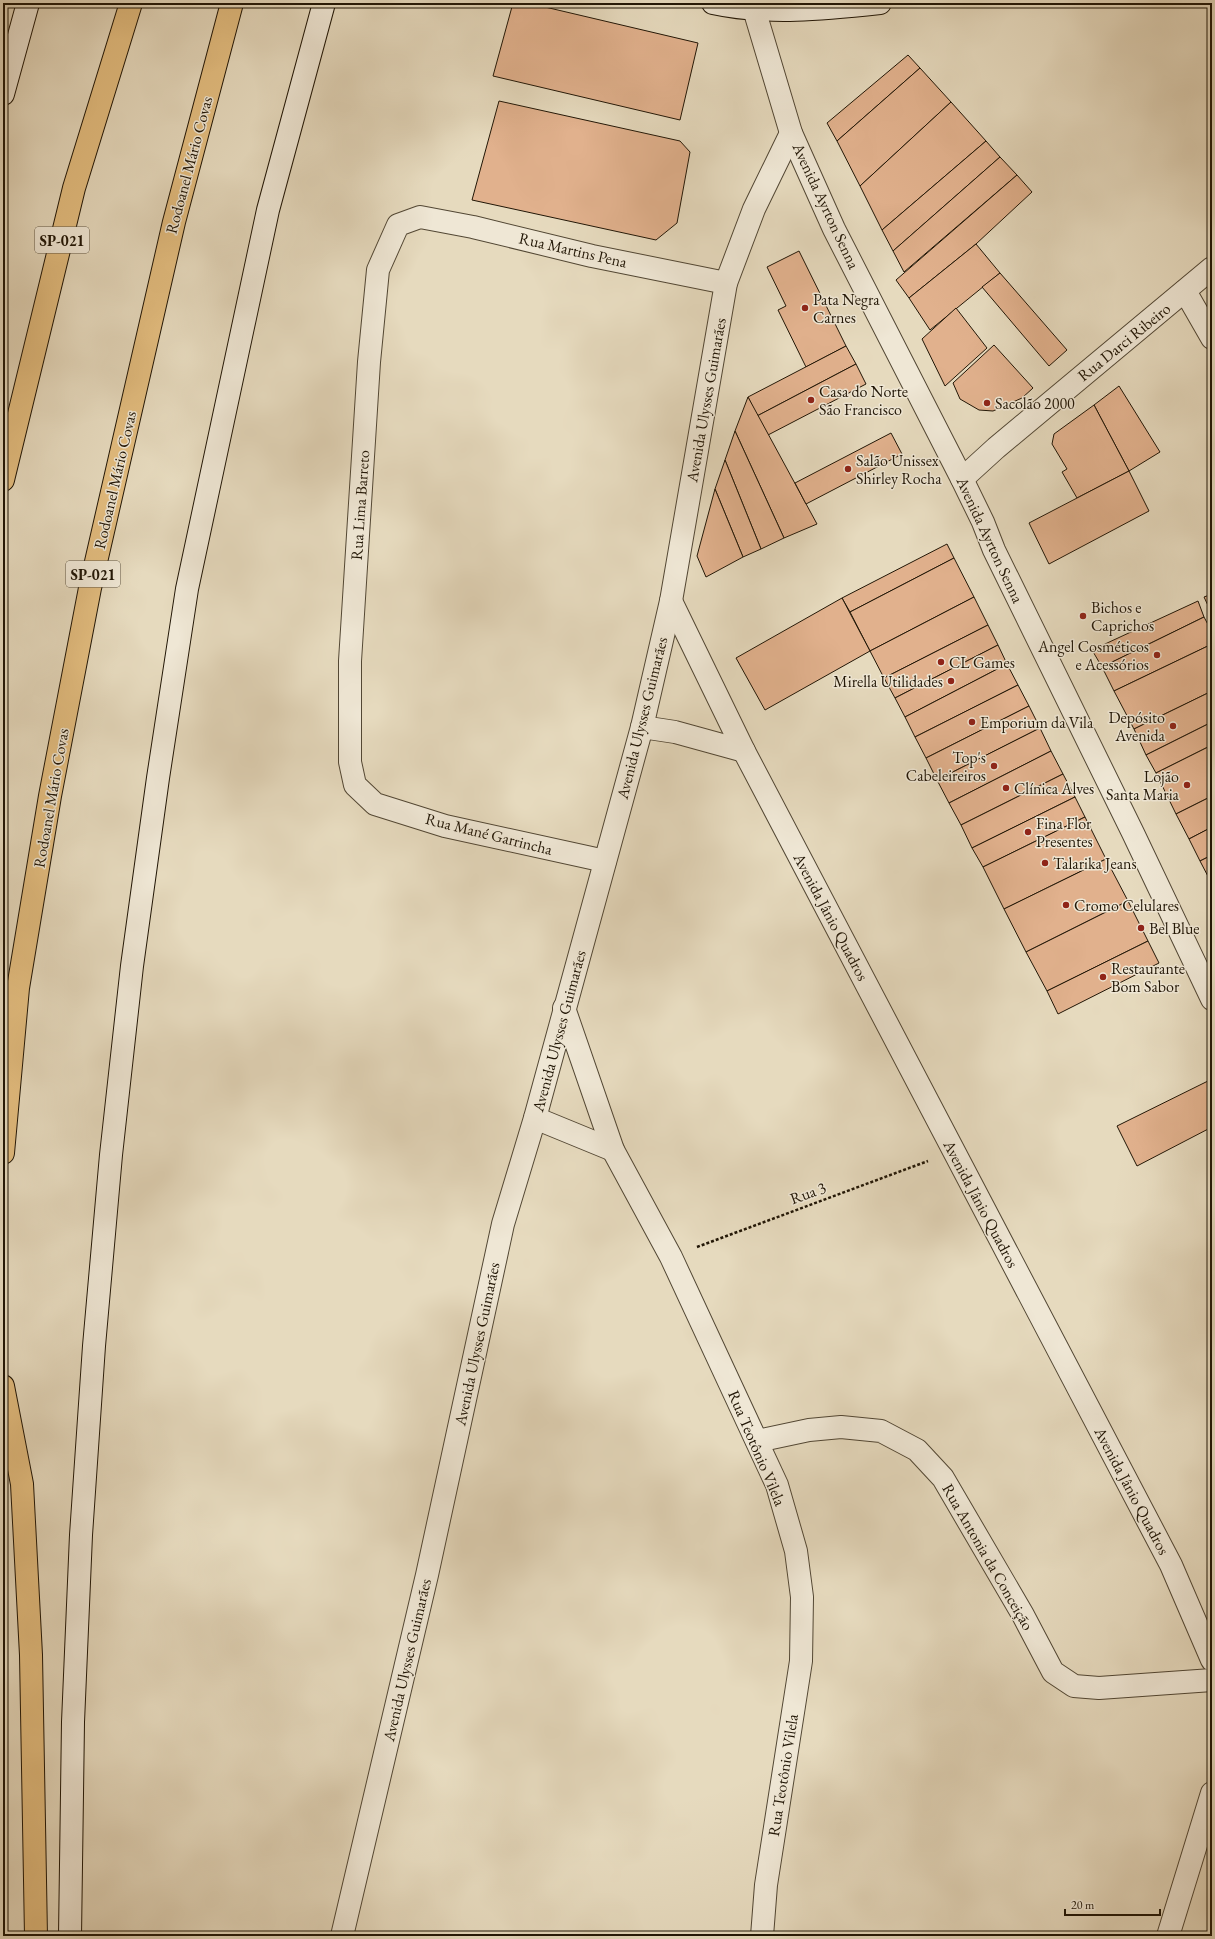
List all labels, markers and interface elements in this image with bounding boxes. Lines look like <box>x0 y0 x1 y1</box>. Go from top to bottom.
street label: Rodoanel Mário Covas <box>161 94 217 236</box>
street label: Avenida Ayrton Senna <box>787 139 865 273</box>
road number: SP-021 <box>35 227 89 253</box>
street label: Rua Martins Pena <box>517 227 630 273</box>
place label: Pata Negra Carnes <box>813 289 880 328</box>
street label: Rua Darci Ribeiro <box>1073 298 1175 386</box>
marker: Pata Negra Carnes <box>800 303 810 313</box>
street label: Avenida Ulysses Guimarães <box>681 316 731 485</box>
place label: Casa do Norte São Francisco <box>819 381 908 420</box>
place label: Sacolão 2000 <box>995 393 1075 414</box>
marker: Casa do Norte São Francisco <box>806 395 816 405</box>
marker: Sacolão 2000 <box>982 398 992 408</box>
street label: Rodoanel Mário Covas <box>89 409 141 551</box>
street label: Rua Lima Barreto <box>346 449 374 561</box>
place label: Salão Unissex Shirley Rocha <box>856 450 942 489</box>
marker: Salão Unissex Shirley Rocha <box>843 464 853 474</box>
street label: Avenida Ayrton Senna <box>951 473 1029 607</box>
road number: SP-021 <box>66 561 120 587</box>
place label: Bichos e Caprichos <box>1091 597 1154 636</box>
marker: Bichos e Caprichos <box>1078 611 1088 621</box>
street label: Avenida Ulysses Guimarães <box>611 635 672 802</box>
place label: Angel Cosméticos e Acessórios <box>1037 636 1149 675</box>
marker: Angel Cosméticos e Acessórios <box>1152 650 1162 660</box>
place label: CL Games <box>949 652 1015 673</box>
marker: CL Games <box>936 657 946 667</box>
place label: Mirella Utilidades <box>833 671 943 692</box>
marker: Mirella Utilidades <box>946 676 956 686</box>
place label: Depósito Avenida <box>1108 707 1166 746</box>
place label: Emporium da Vila <box>980 712 1094 733</box>
marker: Emporium da Vila <box>967 717 977 727</box>
marker: Depósito Avenida <box>1168 721 1178 731</box>
street label: Rodoanel Mário Covas <box>28 727 74 869</box>
place label: Top's Cabeleireiros <box>906 747 986 786</box>
marker: Top's Cabeleireiros <box>989 761 999 771</box>
place label: Lojão Santa Maria <box>1106 766 1180 805</box>
place label: Clínica Alves <box>1014 778 1094 799</box>
marker: Lojão Santa Maria <box>1182 780 1192 790</box>
marker: Clínica Alves <box>1001 783 1011 793</box>
street label: Rua Mané Garrincha <box>423 808 555 860</box>
place label: Fina Flor Presentes <box>1036 813 1093 852</box>
marker: Fina Flor Presentes <box>1023 827 1033 837</box>
street label: Avenida Jânio Quadros <box>788 849 874 984</box>
place label: Talarika Jeans <box>1053 853 1137 874</box>
marker: Talarika Jeans <box>1040 858 1050 868</box>
place label: Cromo Celulares <box>1074 895 1179 916</box>
marker: Cromo Celulares <box>1061 900 1071 910</box>
place label: Bel Blue <box>1149 918 1200 939</box>
marker: Bel Blue <box>1136 923 1146 933</box>
street label: Avenida Ulysses Guimarães <box>527 948 591 1115</box>
place label: Restaurante Bom Sabor <box>1111 958 1185 997</box>
marker: Restaurante Bom Sabor <box>1098 972 1108 982</box>
street label: Avenida Jânio Quadros <box>938 1136 1024 1271</box>
street label: Rua 3 <box>787 1177 829 1209</box>
street label: Avenida Ulysses Guimarães <box>449 1260 505 1429</box>
street label: Rua Teotônio Vilela <box>723 1387 791 1510</box>
street label: Avenida Jânio Quadros <box>1089 1423 1175 1558</box>
street label: Rua Antonia da Conceição <box>937 1480 1039 1634</box>
street label: Avenida Ulysses Guimarães <box>378 1577 436 1744</box>
street label: Rua Teotônio Vilela <box>763 1712 803 1838</box>
scale bar <box>1065 1891 1160 1917</box>
text: 20 m <box>1071 1897 1095 1913</box>

